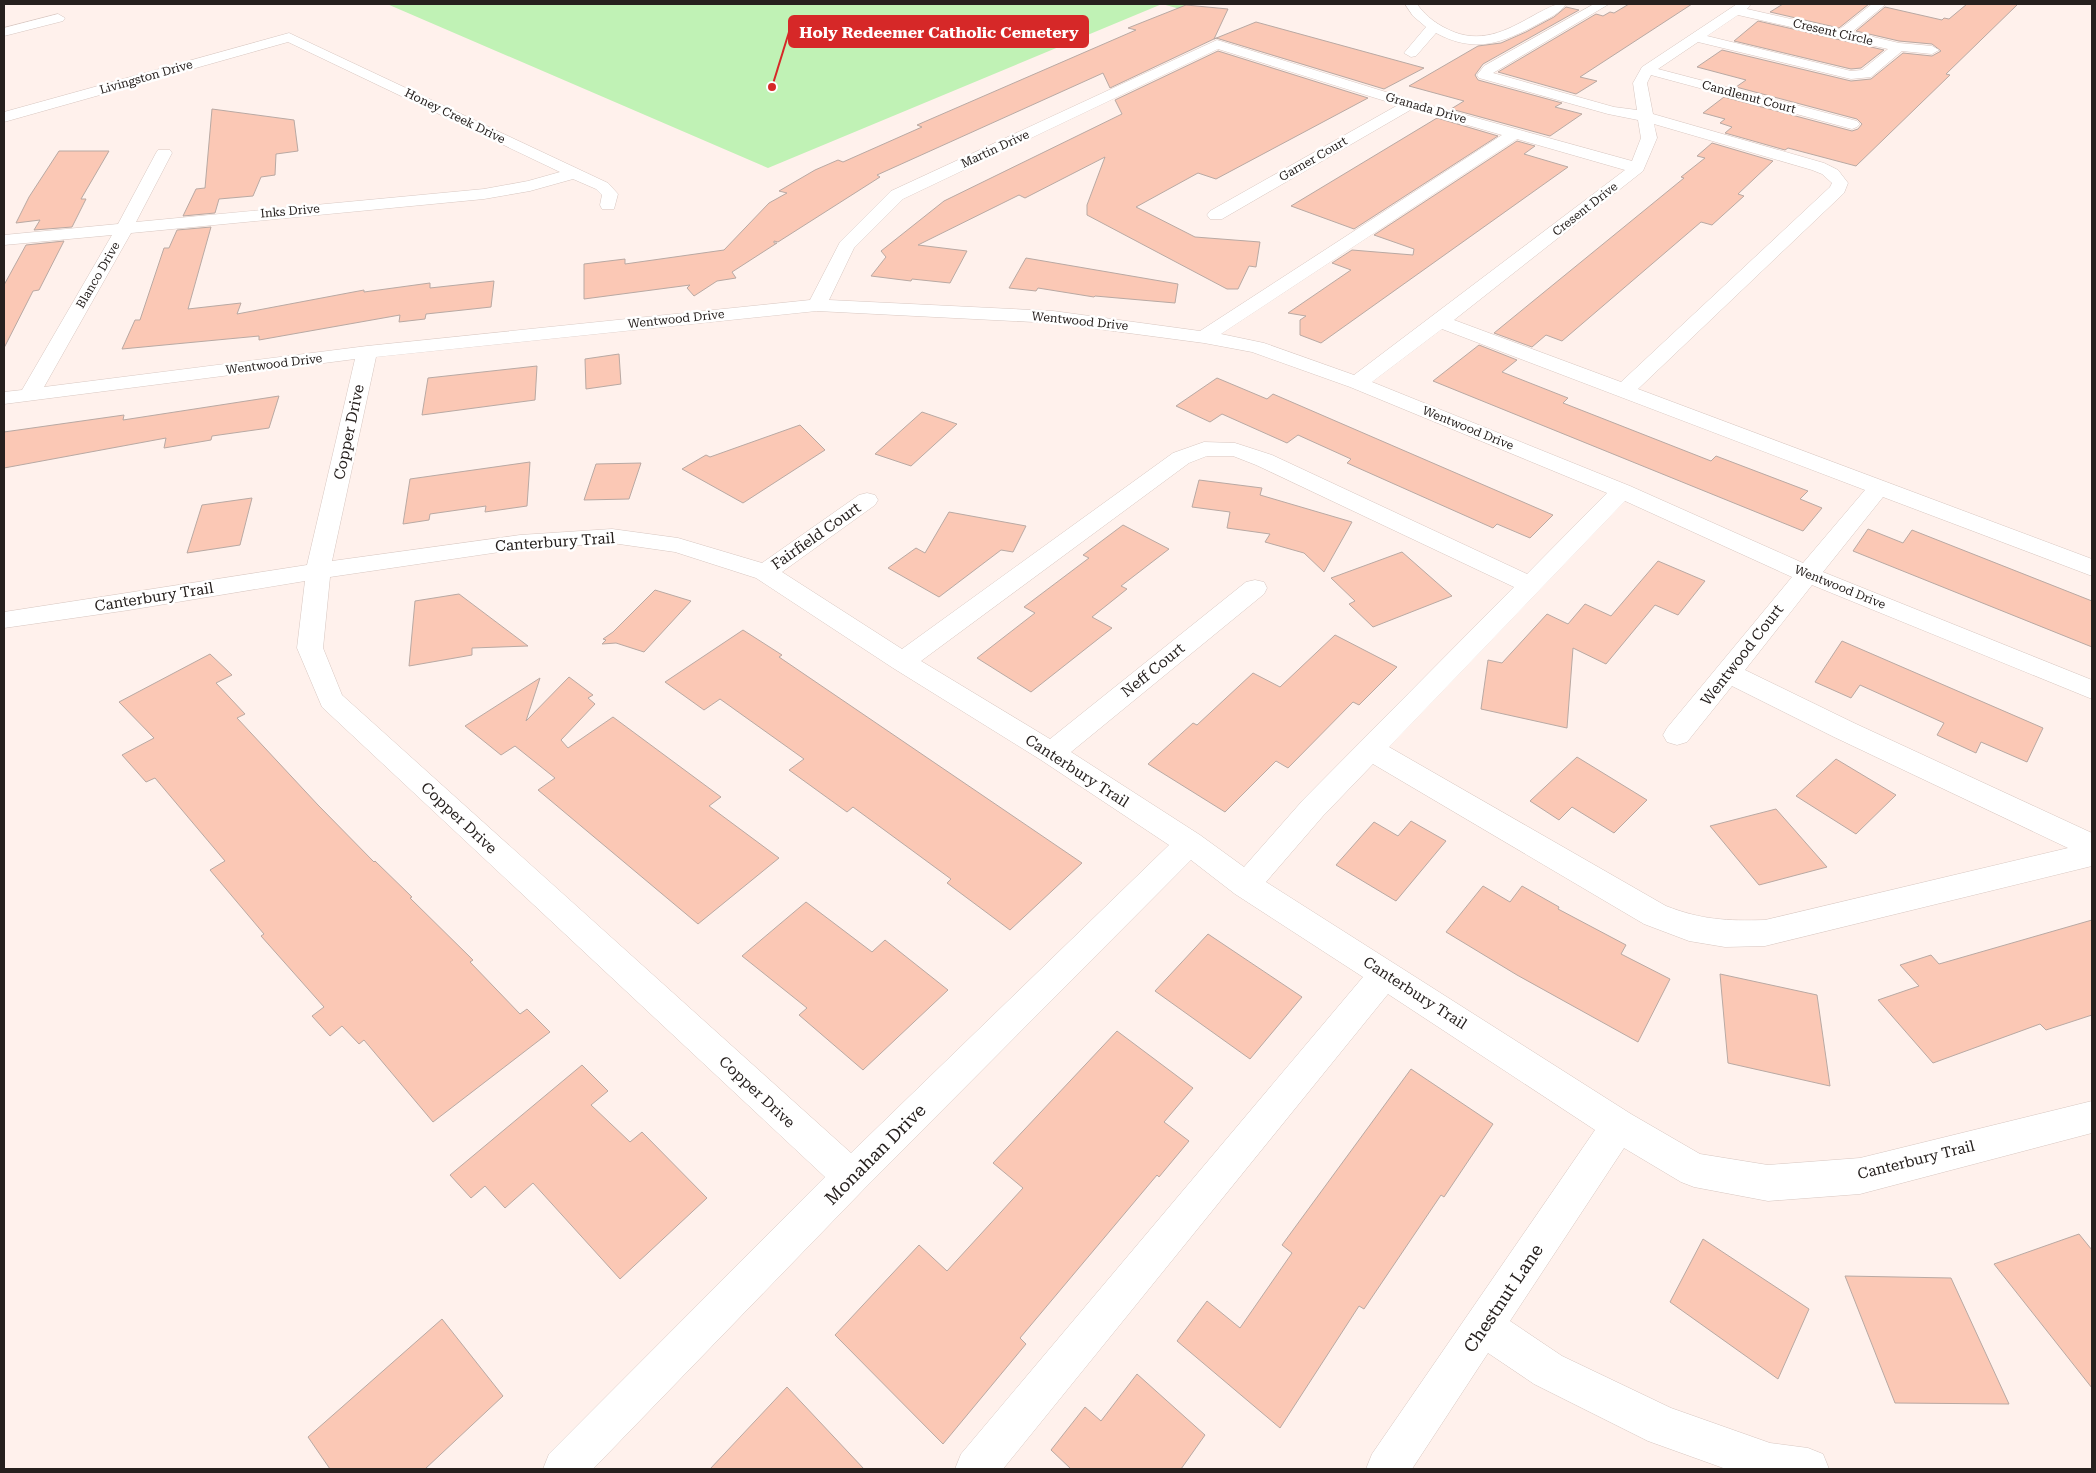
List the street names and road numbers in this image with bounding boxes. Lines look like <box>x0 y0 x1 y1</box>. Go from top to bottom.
street label: Cresent Circle <box>1792 16 1875 48</box>
street label: Livingston Drive <box>98 57 194 97</box>
street label: Candlenut Court <box>1701 78 1798 116</box>
street label: Honey Creek Drive <box>402 86 508 147</box>
street label: Granada Drive <box>1384 90 1468 126</box>
street label: Martin Drive <box>959 127 1032 171</box>
street label: Garner Court <box>1276 134 1350 184</box>
street label: Cresent Drive <box>1550 179 1621 239</box>
street label: Inks Drive <box>260 201 321 221</box>
street label: Blanco Drive <box>73 239 123 311</box>
street label: Wentwood Drive <box>627 307 725 331</box>
street label: Wentwood Drive <box>1031 309 1129 333</box>
street label: Wentwood Drive <box>225 351 323 377</box>
street label: Copper Drive <box>330 383 368 481</box>
street label: Wentwood Drive <box>1420 403 1516 453</box>
street label: Fairfield Court <box>768 498 864 573</box>
street label: Canterbury Trail <box>495 529 616 555</box>
street label: Wentwood Drive <box>1792 562 1888 612</box>
street label: Canterbury Trail <box>93 579 215 615</box>
street label: Wentwood Court <box>1697 600 1787 709</box>
street label: Neff Court <box>1118 639 1189 701</box>
street label: Canterbury Trail <box>1022 731 1133 811</box>
street label: Copper Drive <box>417 778 501 858</box>
street label: Canterbury Trail <box>1360 953 1471 1033</box>
street label: Copper Drive <box>715 1052 799 1132</box>
street label: Monahan Drive <box>820 1099 930 1209</box>
street label: Canterbury Trail <box>1856 1137 1977 1183</box>
street label: Chestnut Lane <box>1459 1240 1547 1356</box>

